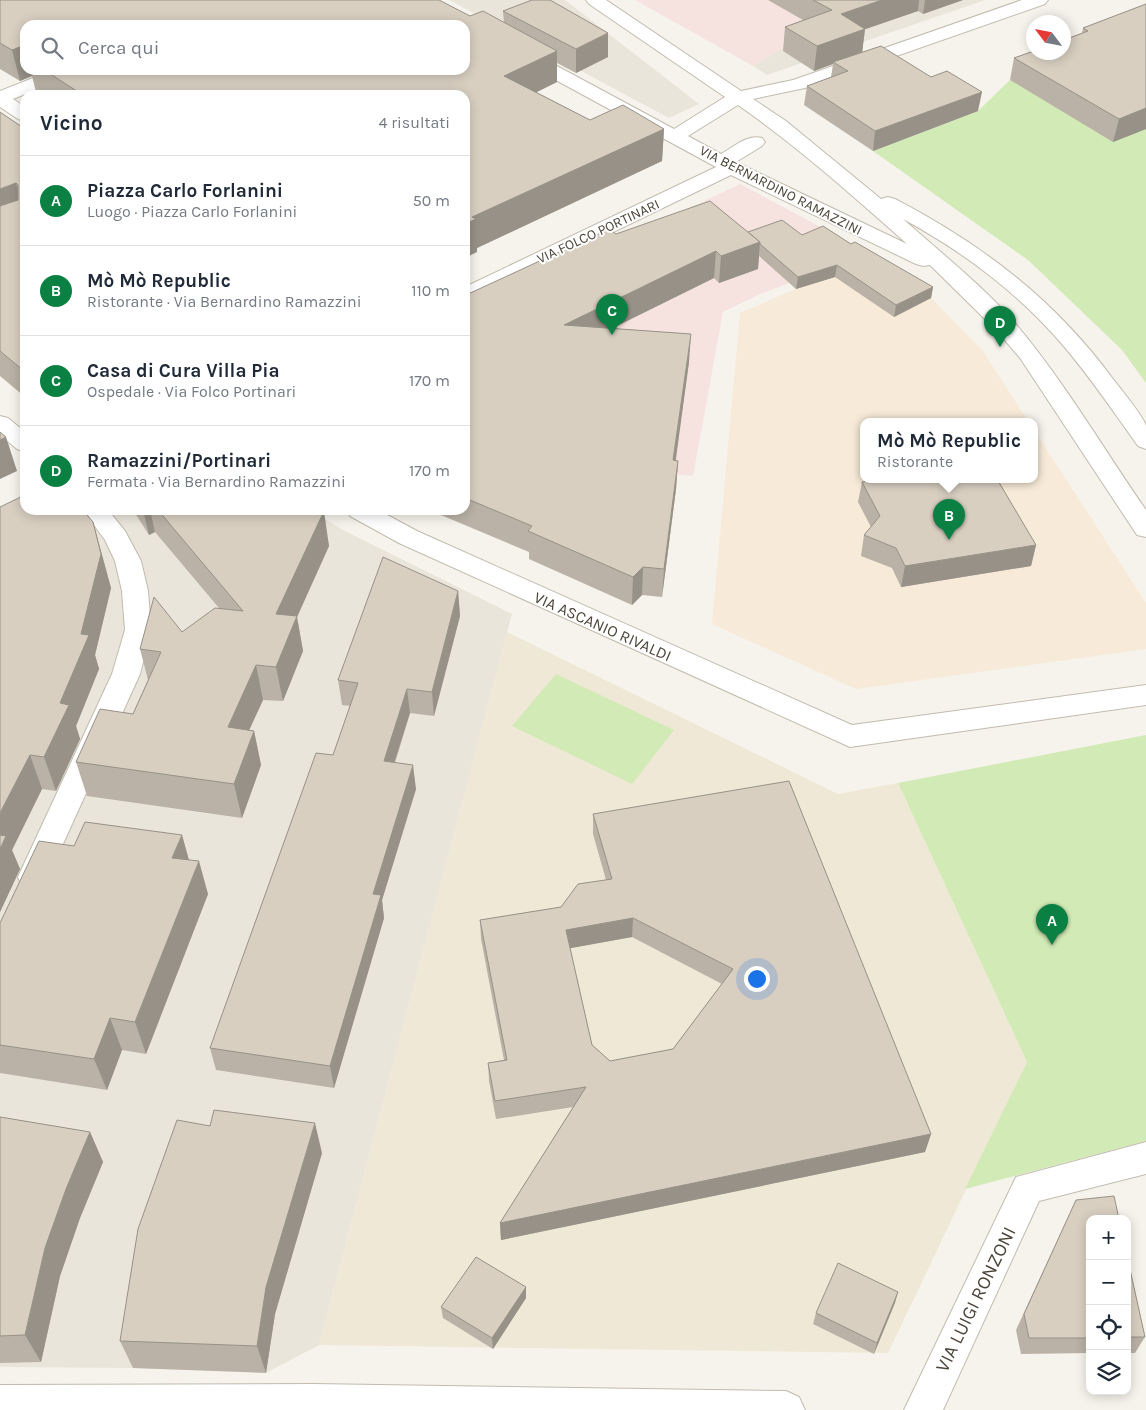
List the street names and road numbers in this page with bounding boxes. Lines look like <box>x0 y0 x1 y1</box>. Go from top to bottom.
street label: VIA BERNARDINO RAMAZZINI <box>697 142 865 239</box>
street label: VIA FOLCO PORTINARI <box>534 196 662 267</box>
street label: VIA ASCANIO RIVALDI <box>531 588 674 665</box>
street label: VIA LUIGI RONZONI <box>931 1223 1021 1376</box>

